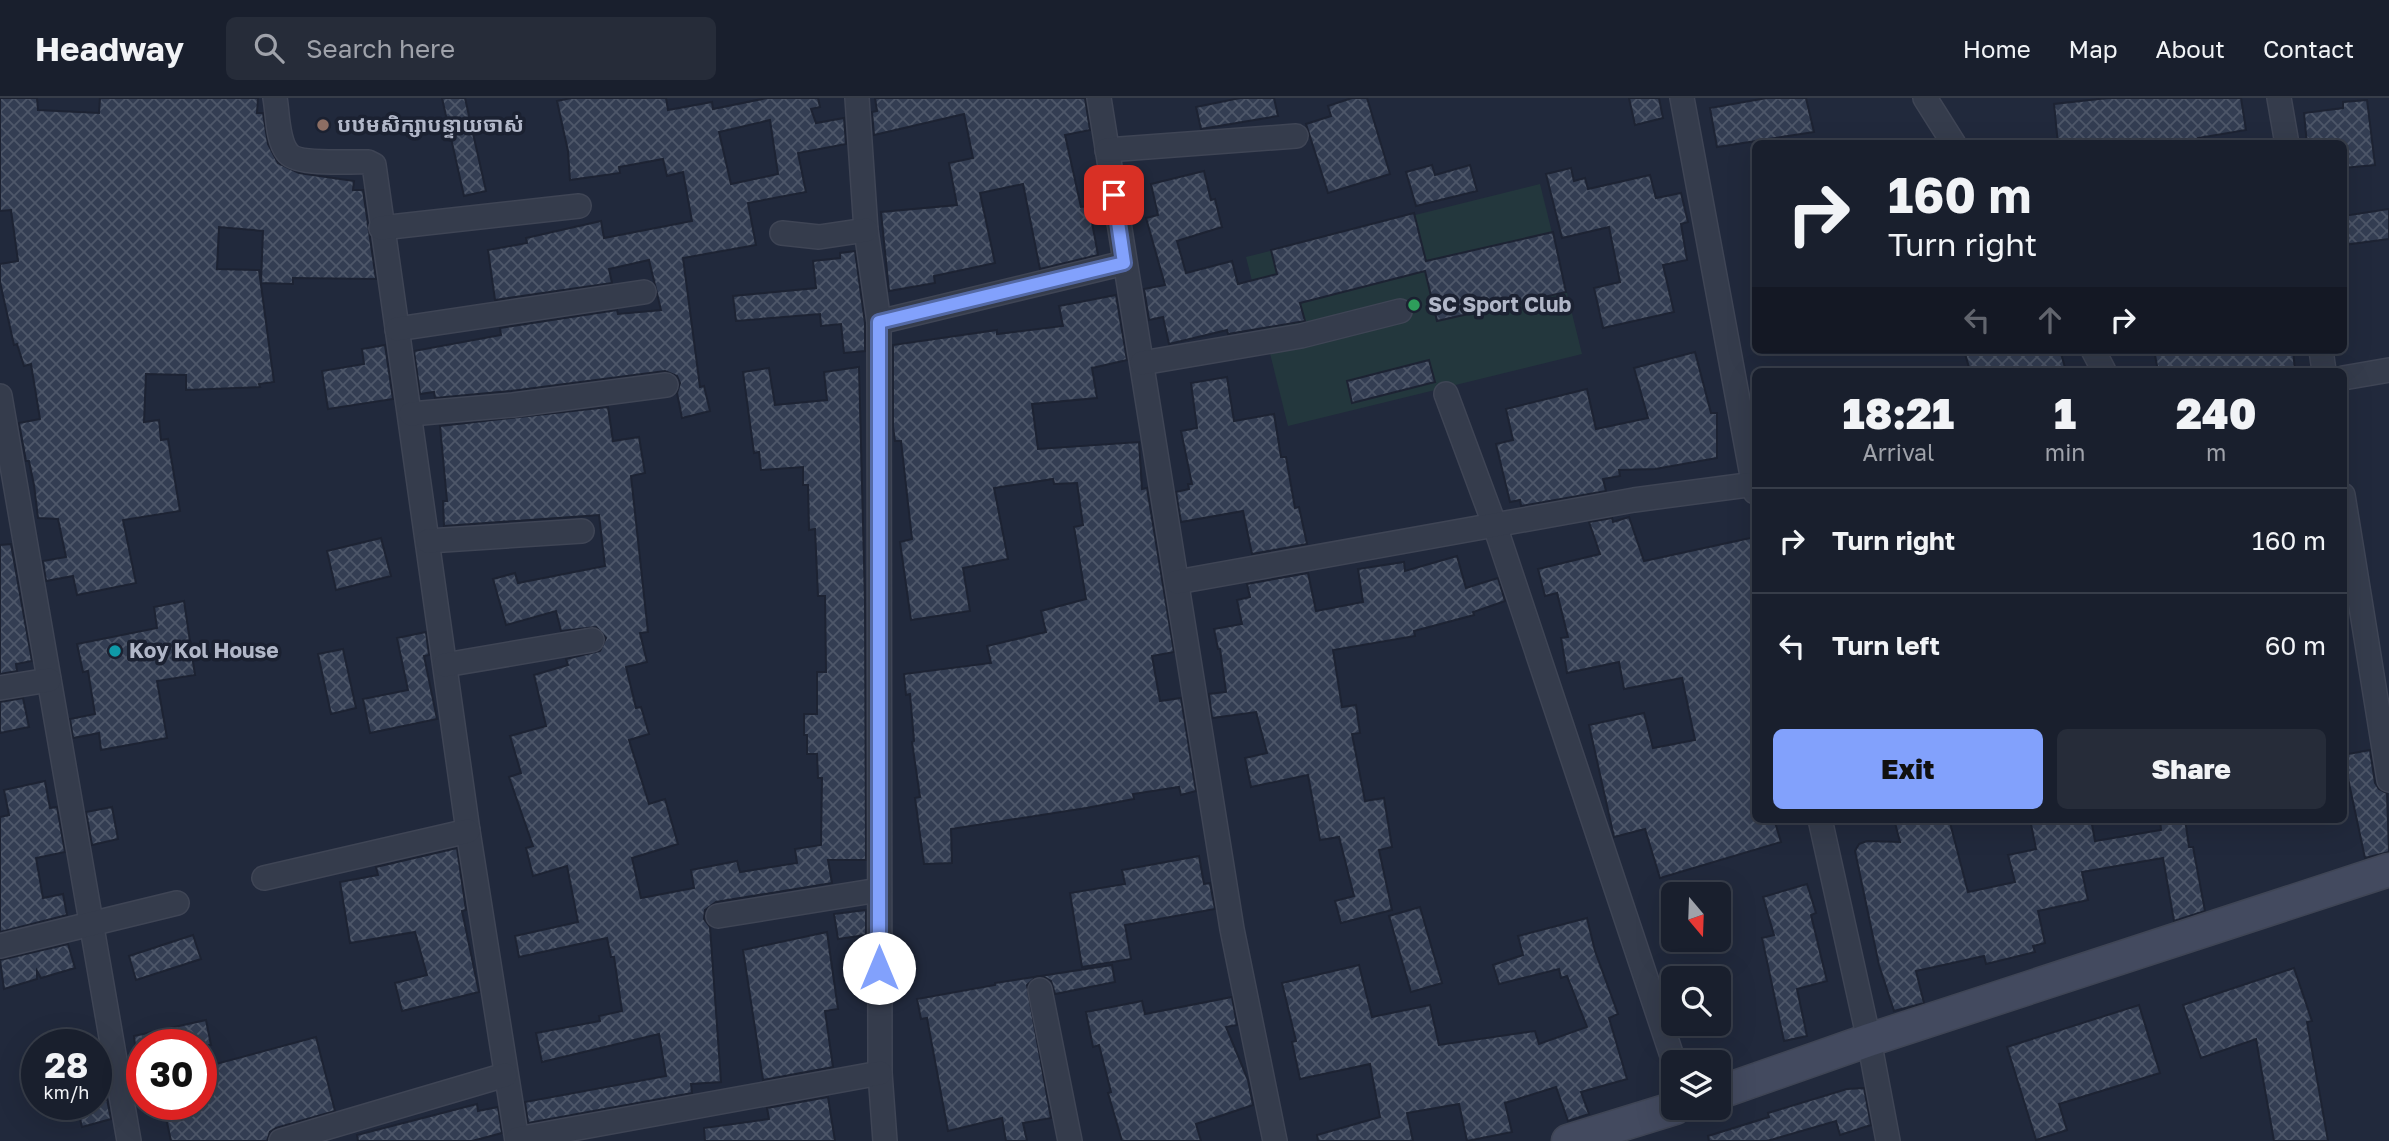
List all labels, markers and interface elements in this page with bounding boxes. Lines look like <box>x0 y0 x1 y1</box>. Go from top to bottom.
search box <box>226 17 716 80</box>
text: Headway <box>35 29 184 68</box>
icon: search <box>250 29 288 67</box>
text: Search here <box>306 33 455 64</box>
text: Home <box>1963 34 2031 63</box>
text: Map <box>2069 34 2118 63</box>
text: About <box>2156 34 2225 63</box>
text: Contact <box>2263 34 2354 63</box>
place label: បឋមសិក្សាបន្ទាយចាស់ <box>337 111 524 139</box>
marker: បឋមសិក្សាបន្ទាយចាស់ <box>315 117 331 133</box>
pin <box>1084 165 1144 225</box>
text: 160 m <box>1888 165 2031 224</box>
icon: right <box>1773 168 1864 259</box>
icon: arrive <box>1095 176 1133 214</box>
text: Turn right <box>1888 225 2037 263</box>
place label: SC Sport Club <box>1428 291 1572 317</box>
marker: SC Sport Club <box>1406 297 1422 313</box>
icon: left <box>1958 301 1996 339</box>
icon: ahead <box>2031 301 2069 339</box>
icon: right <box>2104 301 2142 339</box>
text: 18:21 <box>1843 388 1954 438</box>
text: 1 <box>2054 388 2076 438</box>
text: 240 <box>2176 388 2256 438</box>
text: Arrival <box>1862 438 1934 466</box>
text: min <box>2045 438 2086 466</box>
text: m <box>2206 438 2226 466</box>
icon: right <box>1773 522 1811 560</box>
text: Turn right <box>1832 525 1955 556</box>
text: 160 m <box>2252 525 2326 556</box>
icon: left <box>1773 627 1811 665</box>
text: Turn left <box>1832 630 1940 661</box>
text: 60 m <box>2265 630 2326 661</box>
place label: Koy Kol House <box>129 637 279 663</box>
marker: Koy Kol House <box>107 643 123 659</box>
button: Exit <box>1773 729 2043 809</box>
button: Share <box>2057 729 2326 809</box>
north arrow <box>1661 882 1731 952</box>
map controls <box>1661 882 1731 1120</box>
position arrow <box>842 931 916 1005</box>
button: search <box>1661 966 1731 1036</box>
speed limit sign: 30 <box>126 1029 217 1120</box>
text: 28 <box>45 1044 88 1086</box>
button: layers <box>1661 1050 1731 1120</box>
text: km/h <box>44 1081 89 1103</box>

